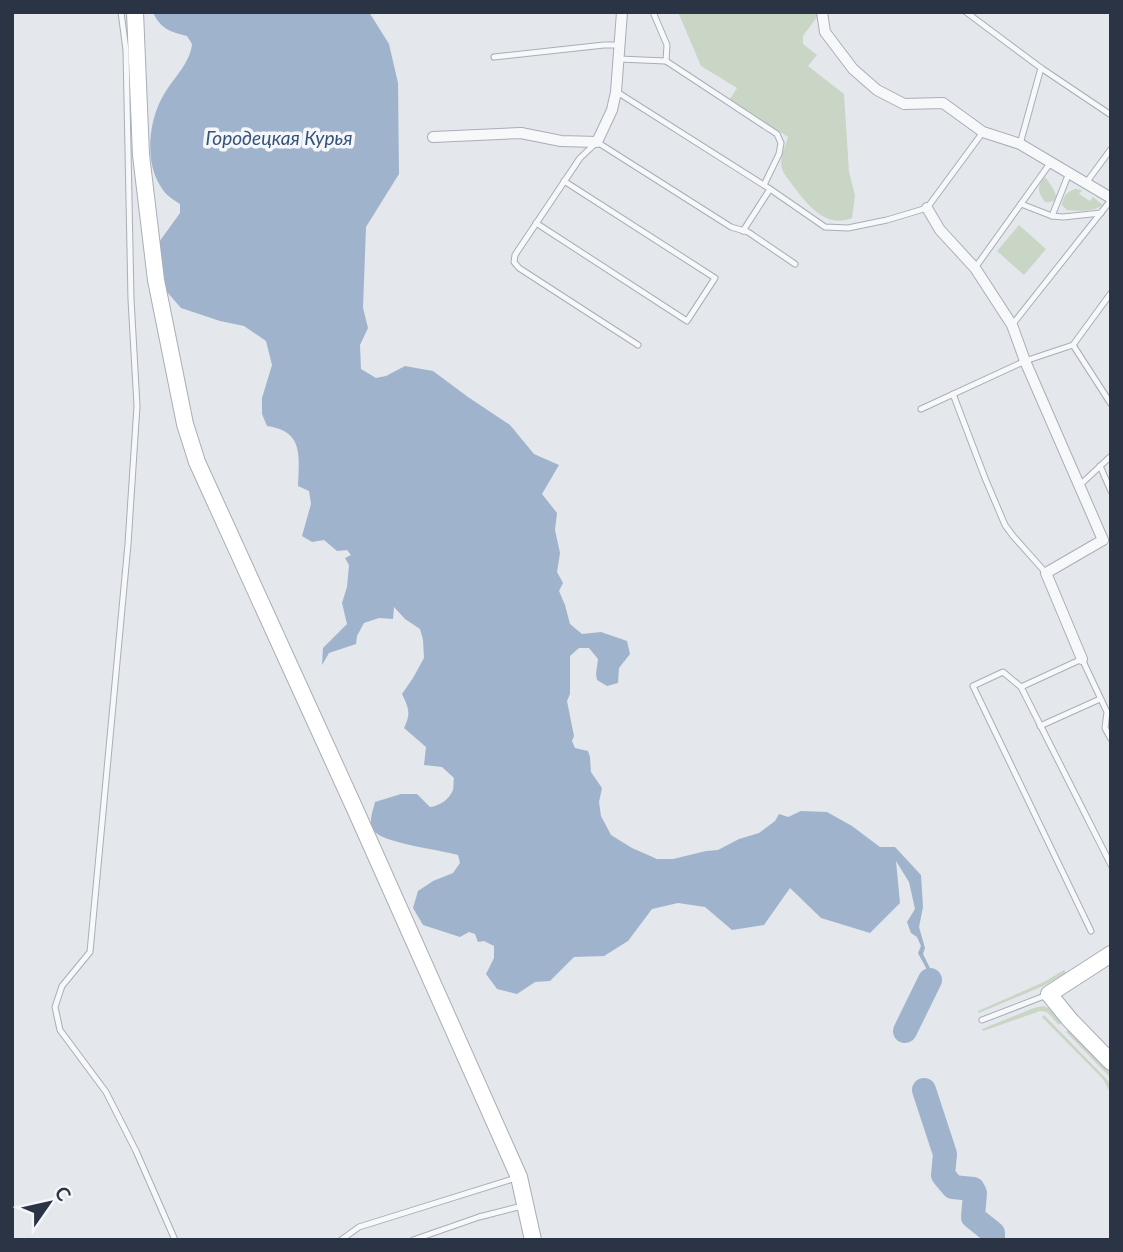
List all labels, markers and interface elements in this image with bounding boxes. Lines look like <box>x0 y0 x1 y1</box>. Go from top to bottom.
water label: Городецкая Курья <box>206 126 352 149</box>
north arrow <box>14 1168 84 1238</box>
text: С <box>50 1182 77 1205</box>

